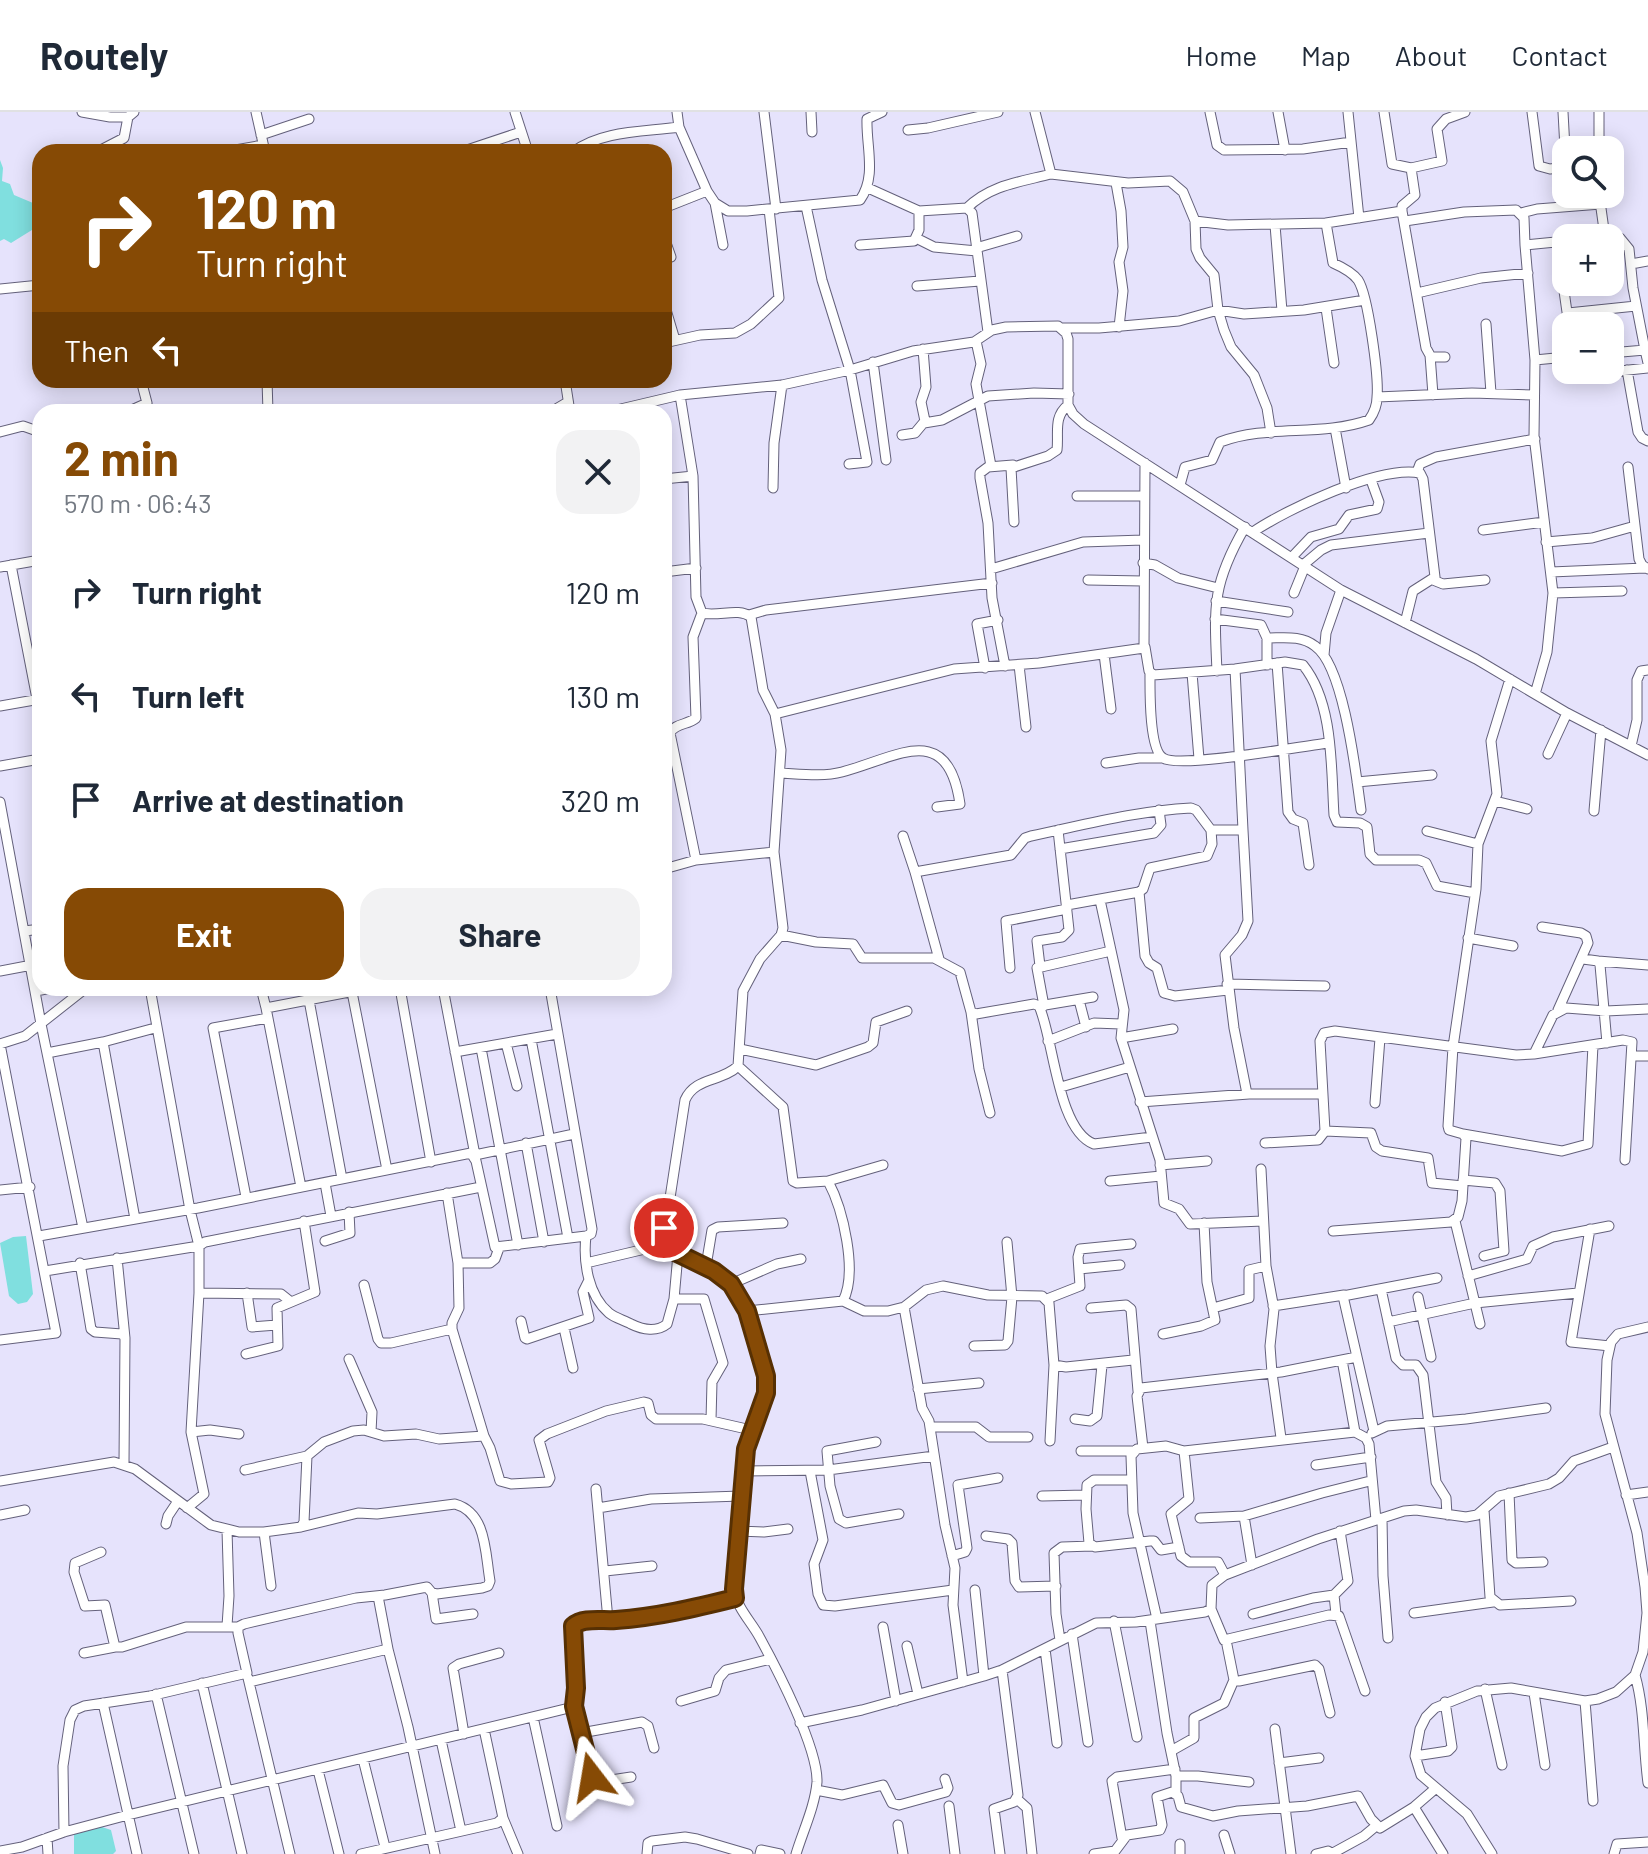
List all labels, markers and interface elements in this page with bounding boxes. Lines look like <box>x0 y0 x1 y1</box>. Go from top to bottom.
text: Routely <box>40 32 168 78</box>
text: Home <box>1186 38 1257 72</box>
text: Map <box>1301 38 1351 72</box>
text: About <box>1395 38 1467 72</box>
text: Contact <box>1511 38 1608 72</box>
map controls <box>1552 136 1624 384</box>
button: search <box>1552 136 1624 208</box>
text: 120 m <box>196 173 337 240</box>
icon: right <box>64 176 168 280</box>
button: + <box>1552 224 1624 296</box>
text: Turn right <box>196 241 348 284</box>
button: − <box>1552 312 1624 384</box>
icon: left <box>145 328 189 372</box>
text: Then <box>64 332 129 368</box>
text: 2 min <box>64 428 179 486</box>
button: close <box>556 430 640 514</box>
text: 570 m · 06:43 <box>64 487 212 518</box>
icon: right <box>64 570 108 614</box>
text: Turn right <box>132 574 262 610</box>
text: 120 m <box>566 574 640 610</box>
icon: left <box>64 674 108 718</box>
text: Turn left <box>132 678 245 714</box>
text: 130 m <box>566 678 640 714</box>
icon: arrive <box>64 778 108 822</box>
text: Arrive at destination <box>132 782 404 818</box>
text: 320 m <box>561 782 640 818</box>
button: Exit <box>64 888 344 980</box>
button: Share <box>360 888 640 980</box>
pin <box>630 1194 698 1262</box>
icon: arrive <box>642 1206 686 1250</box>
position arrow <box>550 1735 634 1819</box>

